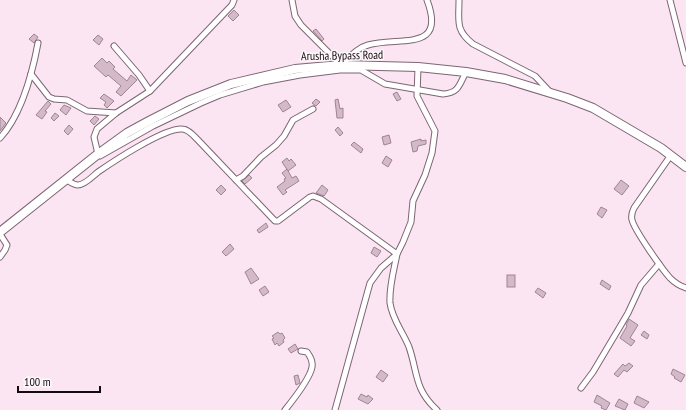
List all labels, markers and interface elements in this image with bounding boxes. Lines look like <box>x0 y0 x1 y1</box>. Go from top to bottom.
street label: Arusha Bypass Road <box>301 47 383 63</box>
scale bar <box>18 368 100 394</box>
text: 100 m <box>24 374 51 389</box>

